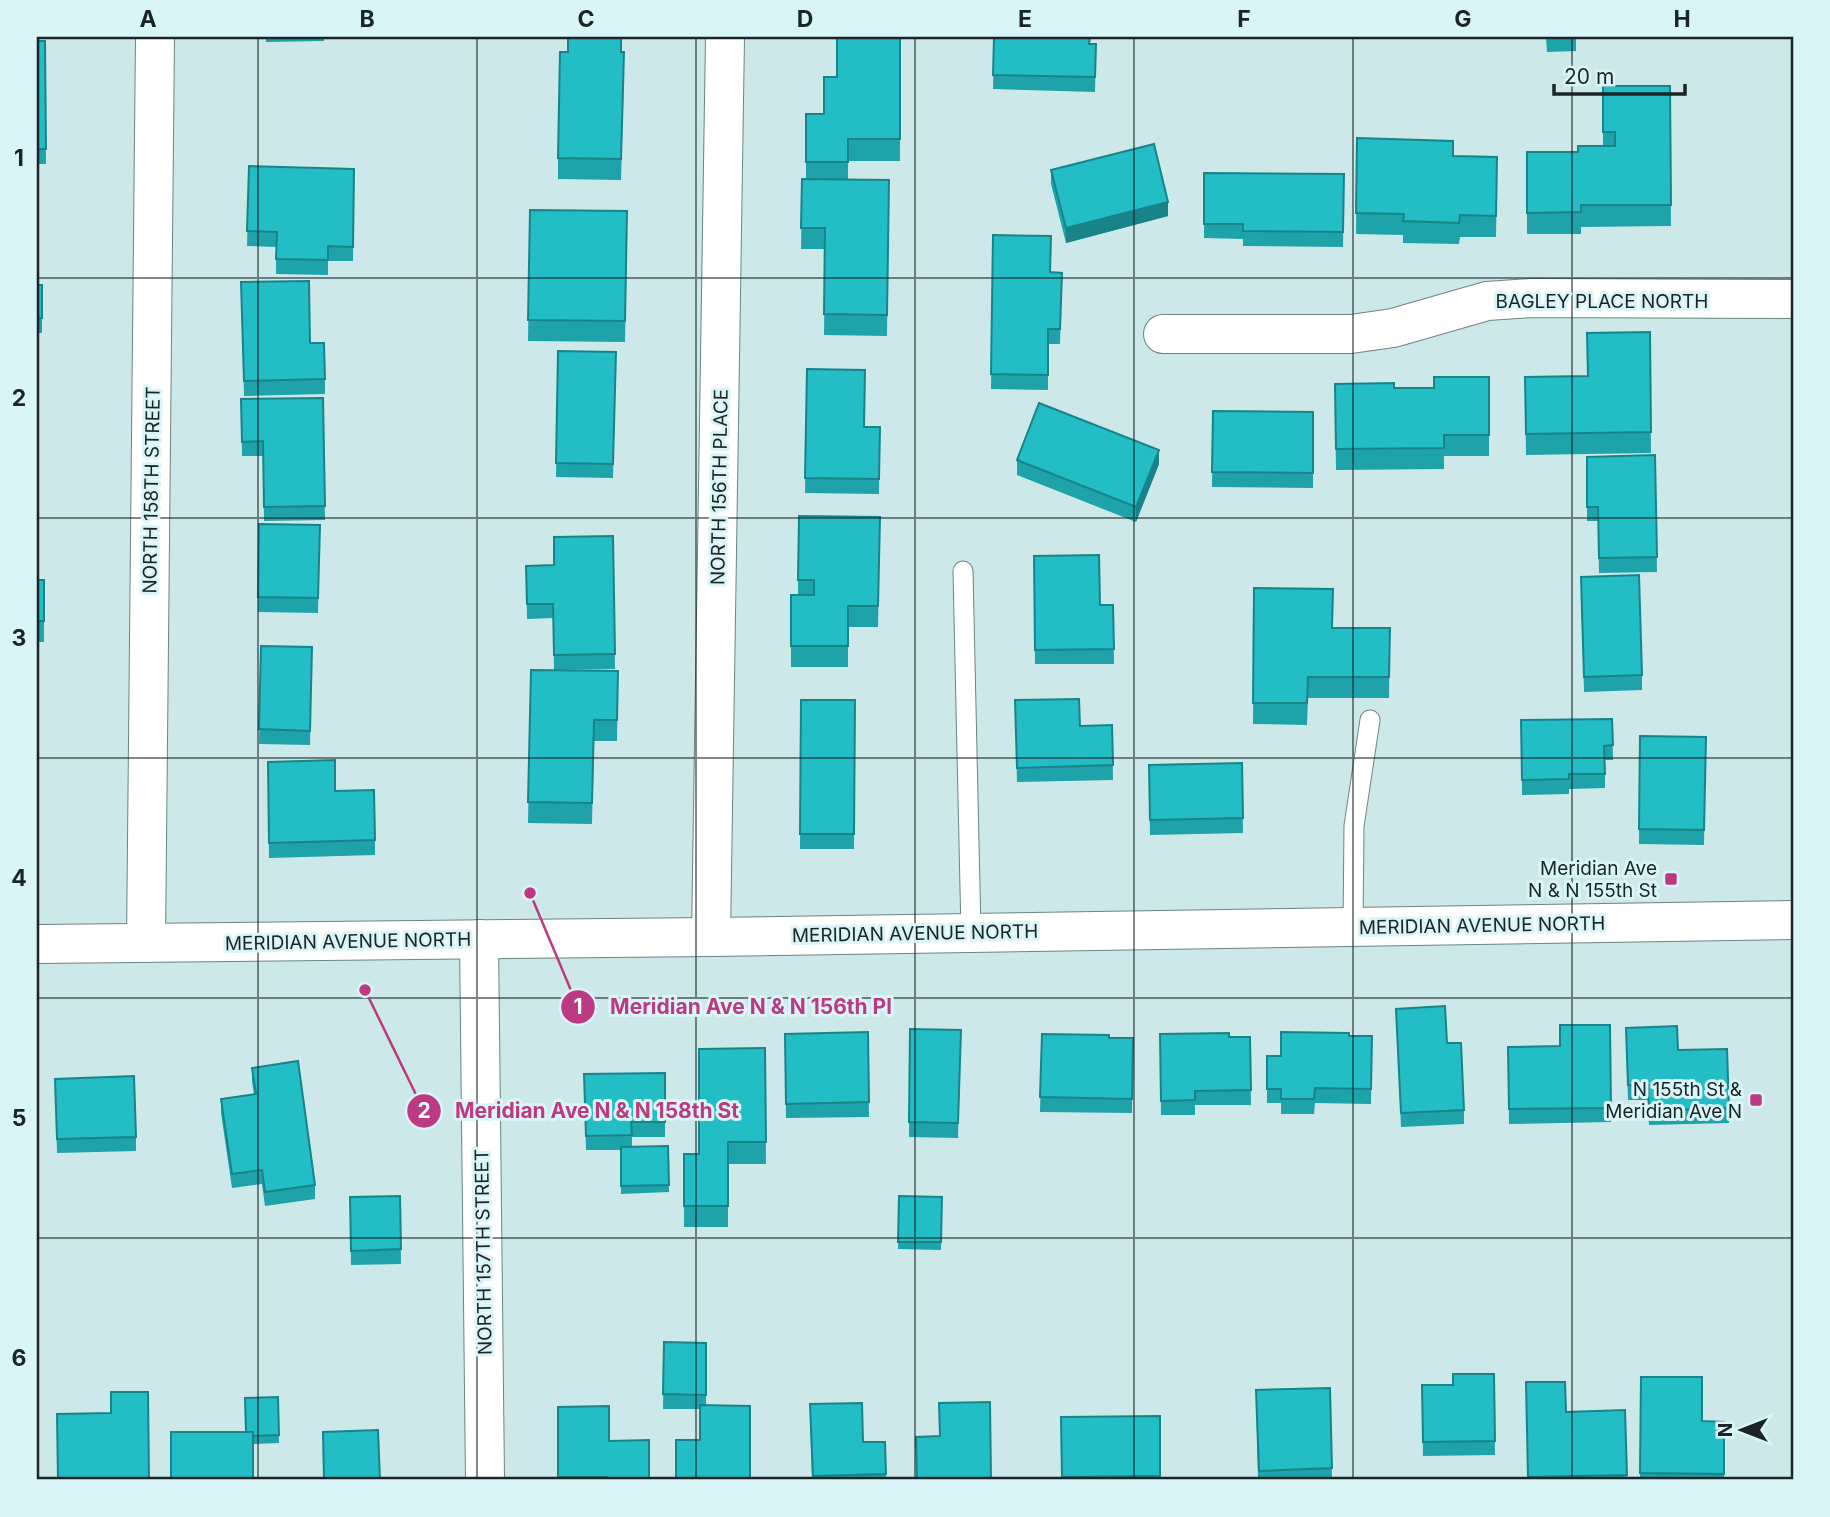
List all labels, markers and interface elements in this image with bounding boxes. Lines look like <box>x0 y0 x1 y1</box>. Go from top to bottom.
text: A <box>139 5 157 33</box>
text: B <box>359 5 375 33</box>
text: C <box>577 5 595 33</box>
text: D <box>797 5 813 33</box>
text: E <box>1018 5 1032 33</box>
text: F <box>1237 5 1251 33</box>
text: G <box>1454 5 1472 33</box>
text: H <box>1673 5 1691 33</box>
scale bar <box>1554 52 1685 96</box>
text: 20 m <box>1564 64 1614 89</box>
text: 1 <box>14 144 24 172</box>
street label: BAGLEY PLACE NORTH <box>1496 290 1708 313</box>
text: 2 <box>12 384 26 412</box>
street label: NORTH 158TH STREET <box>138 386 165 594</box>
street label: NORTH 156TH PLACE <box>706 389 733 585</box>
text: 3 <box>12 624 26 652</box>
place label: Meridian Ave N & N 155th St <box>1528 857 1657 902</box>
text: 4 <box>11 864 27 892</box>
marker: Meridian Ave N & N 155th St <box>1663 871 1679 887</box>
street label: MERIDIAN AVENUE NORTH <box>1359 912 1605 939</box>
street label: MERIDIAN AVENUE NORTH <box>792 920 1038 947</box>
street label: MERIDIAN AVENUE NORTH <box>225 928 471 955</box>
callout: Meridian Ave N & N 156th Pl <box>561 986 906 1028</box>
text: 1 <box>573 994 583 1019</box>
text: Meridian Ave N & N 156th Pl <box>610 994 892 1019</box>
place label: N 155th St & Meridian Ave N <box>1605 1078 1742 1123</box>
callout: Meridian Ave N & N 158th St <box>406 1090 753 1132</box>
marker: N 155th St & Meridian Ave N <box>1748 1092 1764 1108</box>
text: 2 <box>417 1098 431 1123</box>
text: Meridian Ave N & N 158th St <box>455 1098 739 1123</box>
text: 5 <box>12 1104 26 1132</box>
street label: NORTH 157TH STREET <box>470 1149 497 1355</box>
text: 6 <box>12 1344 26 1372</box>
north arrow <box>1708 1394 1778 1464</box>
text: N <box>1714 1423 1737 1437</box>

